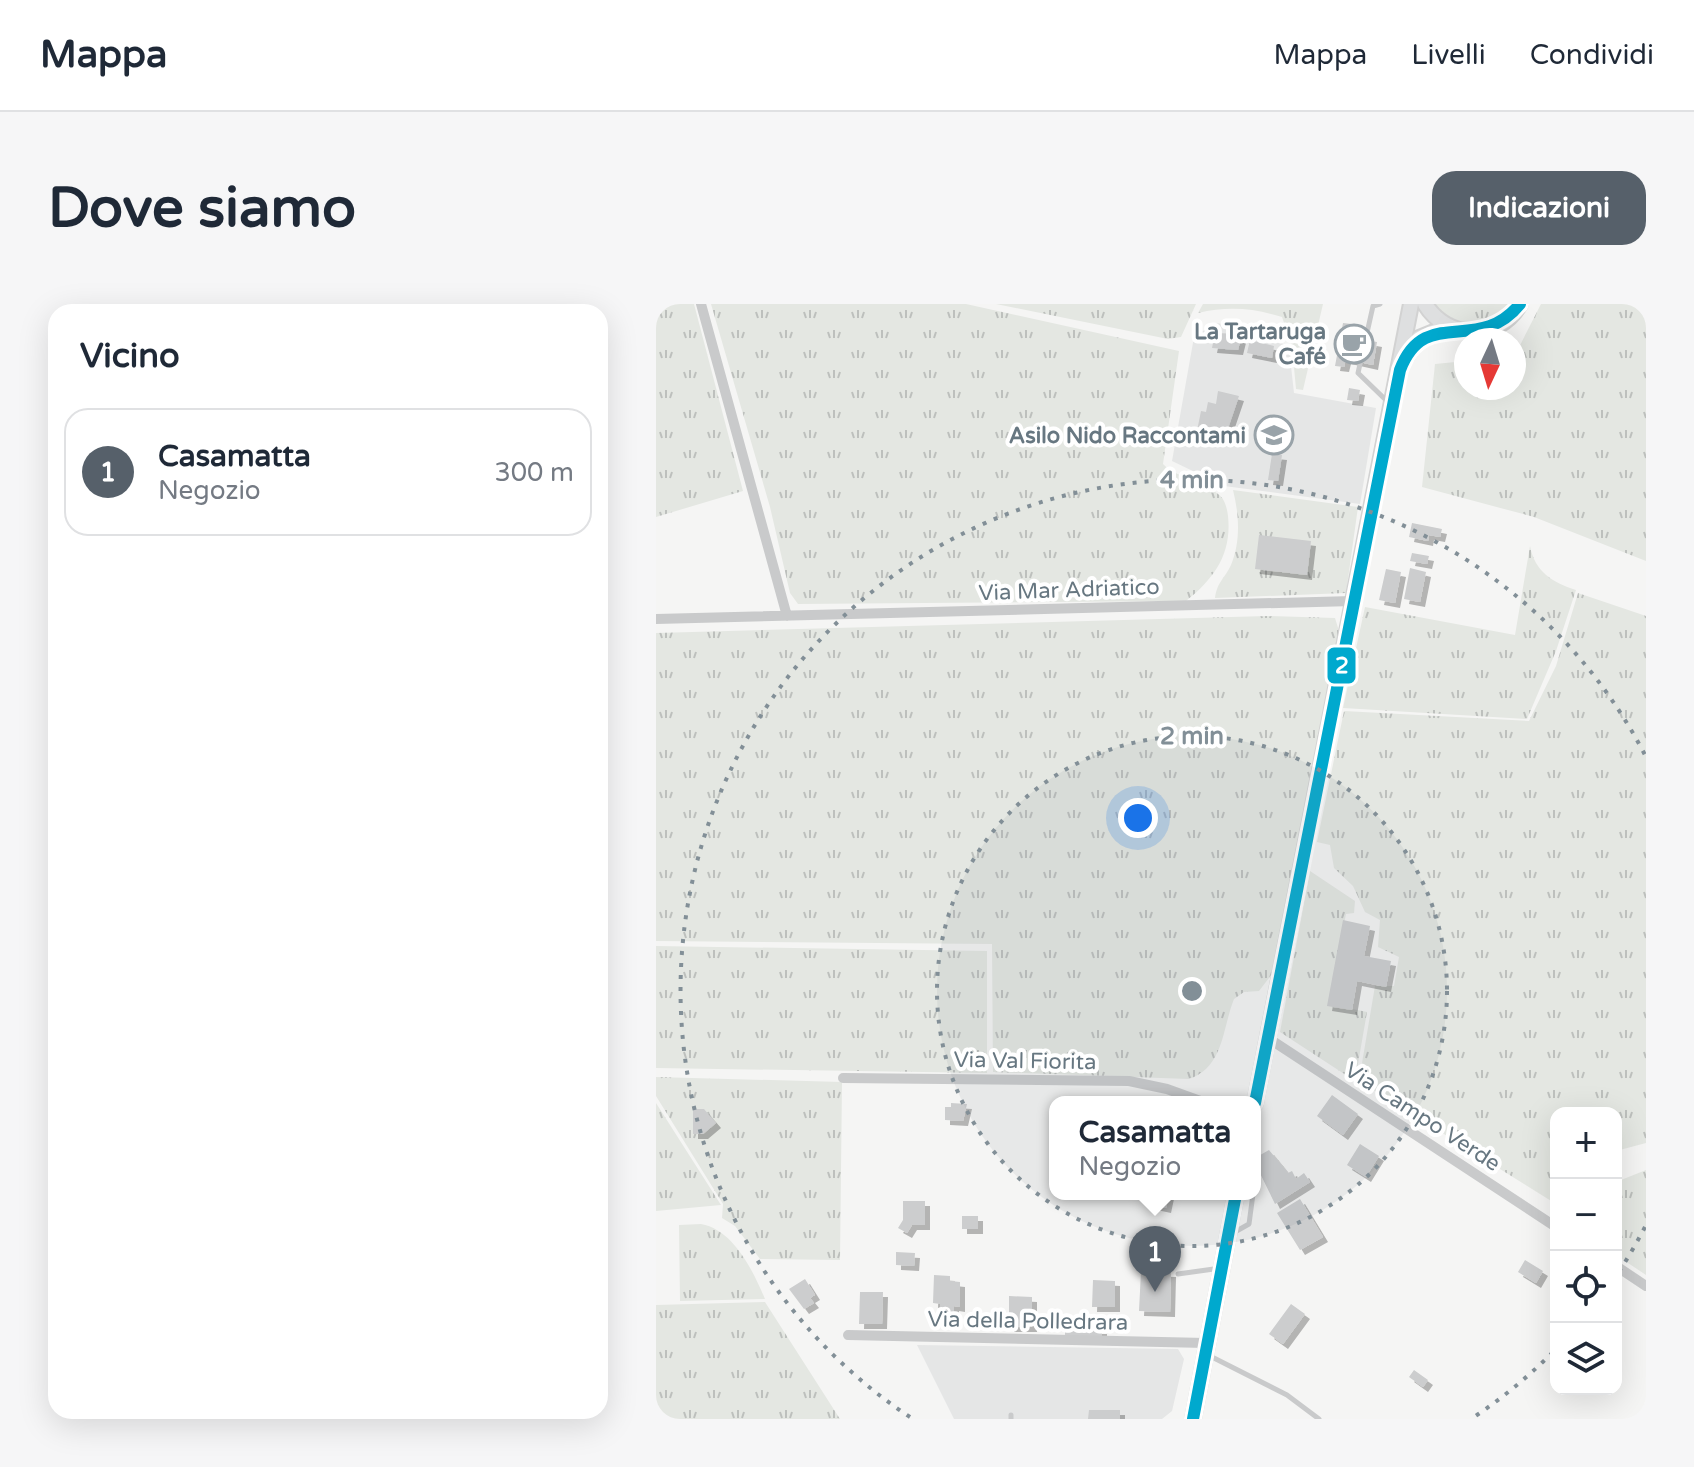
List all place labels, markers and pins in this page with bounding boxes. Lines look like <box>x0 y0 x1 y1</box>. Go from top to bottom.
place label: La Tartaruga Café <box>1194 319 1326 370</box>
cafe icon: La Tartaruga Café <box>1333 323 1375 365</box>
school or university icon: Asilo Nido Raccontami <box>1253 414 1295 456</box>
place label: Asilo Nido Raccontami <box>1009 423 1246 449</box>
centre of rings <box>1178 977 1206 1005</box>
pin: 1 <box>1129 1226 1181 1292</box>

